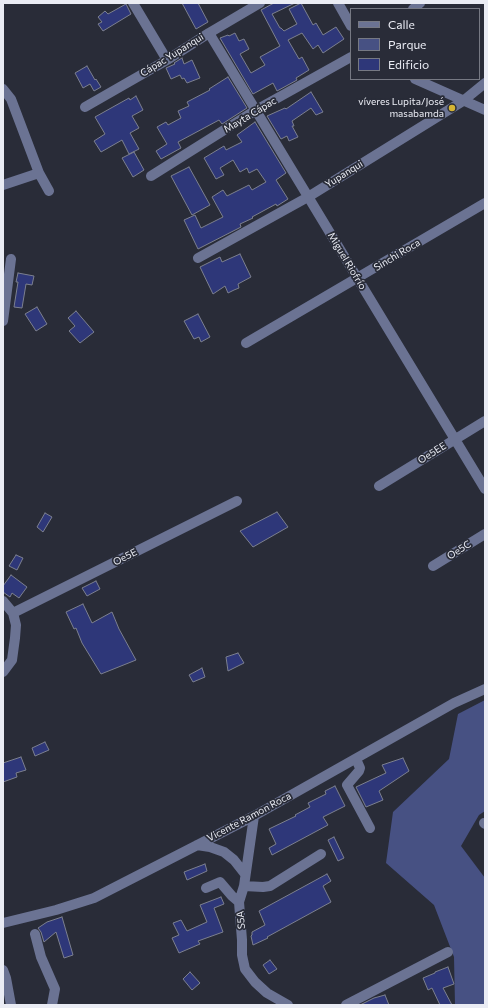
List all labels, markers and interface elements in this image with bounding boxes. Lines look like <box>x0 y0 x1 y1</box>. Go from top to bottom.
legend <box>350 8 480 80</box>
text: Calle <box>388 17 415 31</box>
street label: Cápac Yupanqui <box>138 31 206 79</box>
text: Parque <box>388 37 426 51</box>
text: Edificio <box>388 57 429 71</box>
street label: Mayta Cápac <box>222 95 278 135</box>
place label: víveres Lupita/José masabamda <box>358 96 444 120</box>
marker: víveres Lupita/José masabamda <box>447 103 457 113</box>
street label: Yupanqui <box>323 158 365 190</box>
street label: Miguel Riofrío <box>325 230 369 292</box>
street label: Sinchi Roca <box>372 237 422 273</box>
street label: Oe5EE <box>416 440 448 466</box>
street label: Oe5C <box>445 538 473 562</box>
street label: Oe5E <box>111 546 139 568</box>
street label: Vicente Ramon Roca <box>205 790 293 844</box>
street label: S5A <box>234 910 248 930</box>

